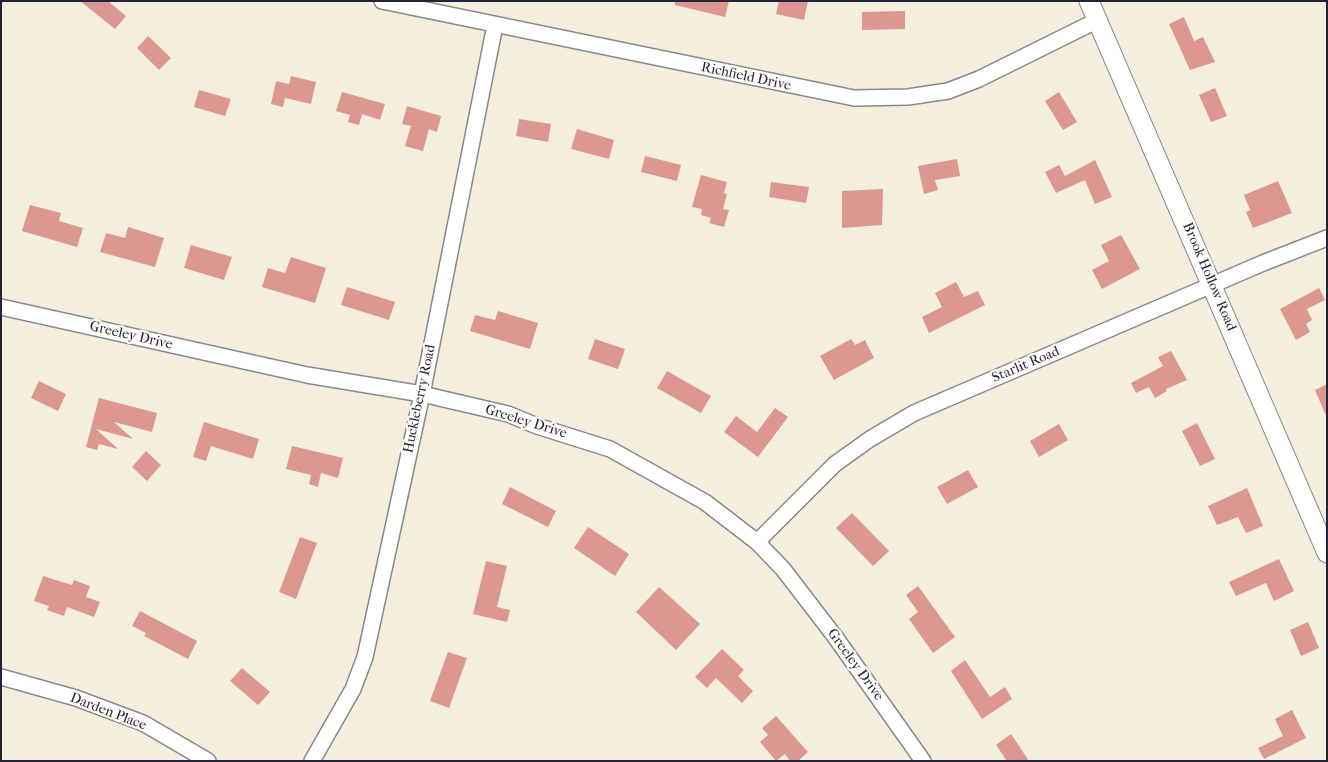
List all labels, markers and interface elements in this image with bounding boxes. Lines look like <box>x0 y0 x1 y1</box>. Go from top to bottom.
street label: Richfield Drive <box>700 59 792 95</box>
street label: Brook Hollow Road <box>1179 220 1239 334</box>
street label: Greeley Drive <box>88 318 174 354</box>
street label: Huckleberry Road <box>400 343 440 455</box>
street label: Starlit Road <box>990 343 1062 387</box>
street label: Greeley Drive <box>483 402 569 442</box>
street label: Greeley Drive <box>823 626 887 704</box>
street label: Darden Place <box>67 690 149 734</box>

